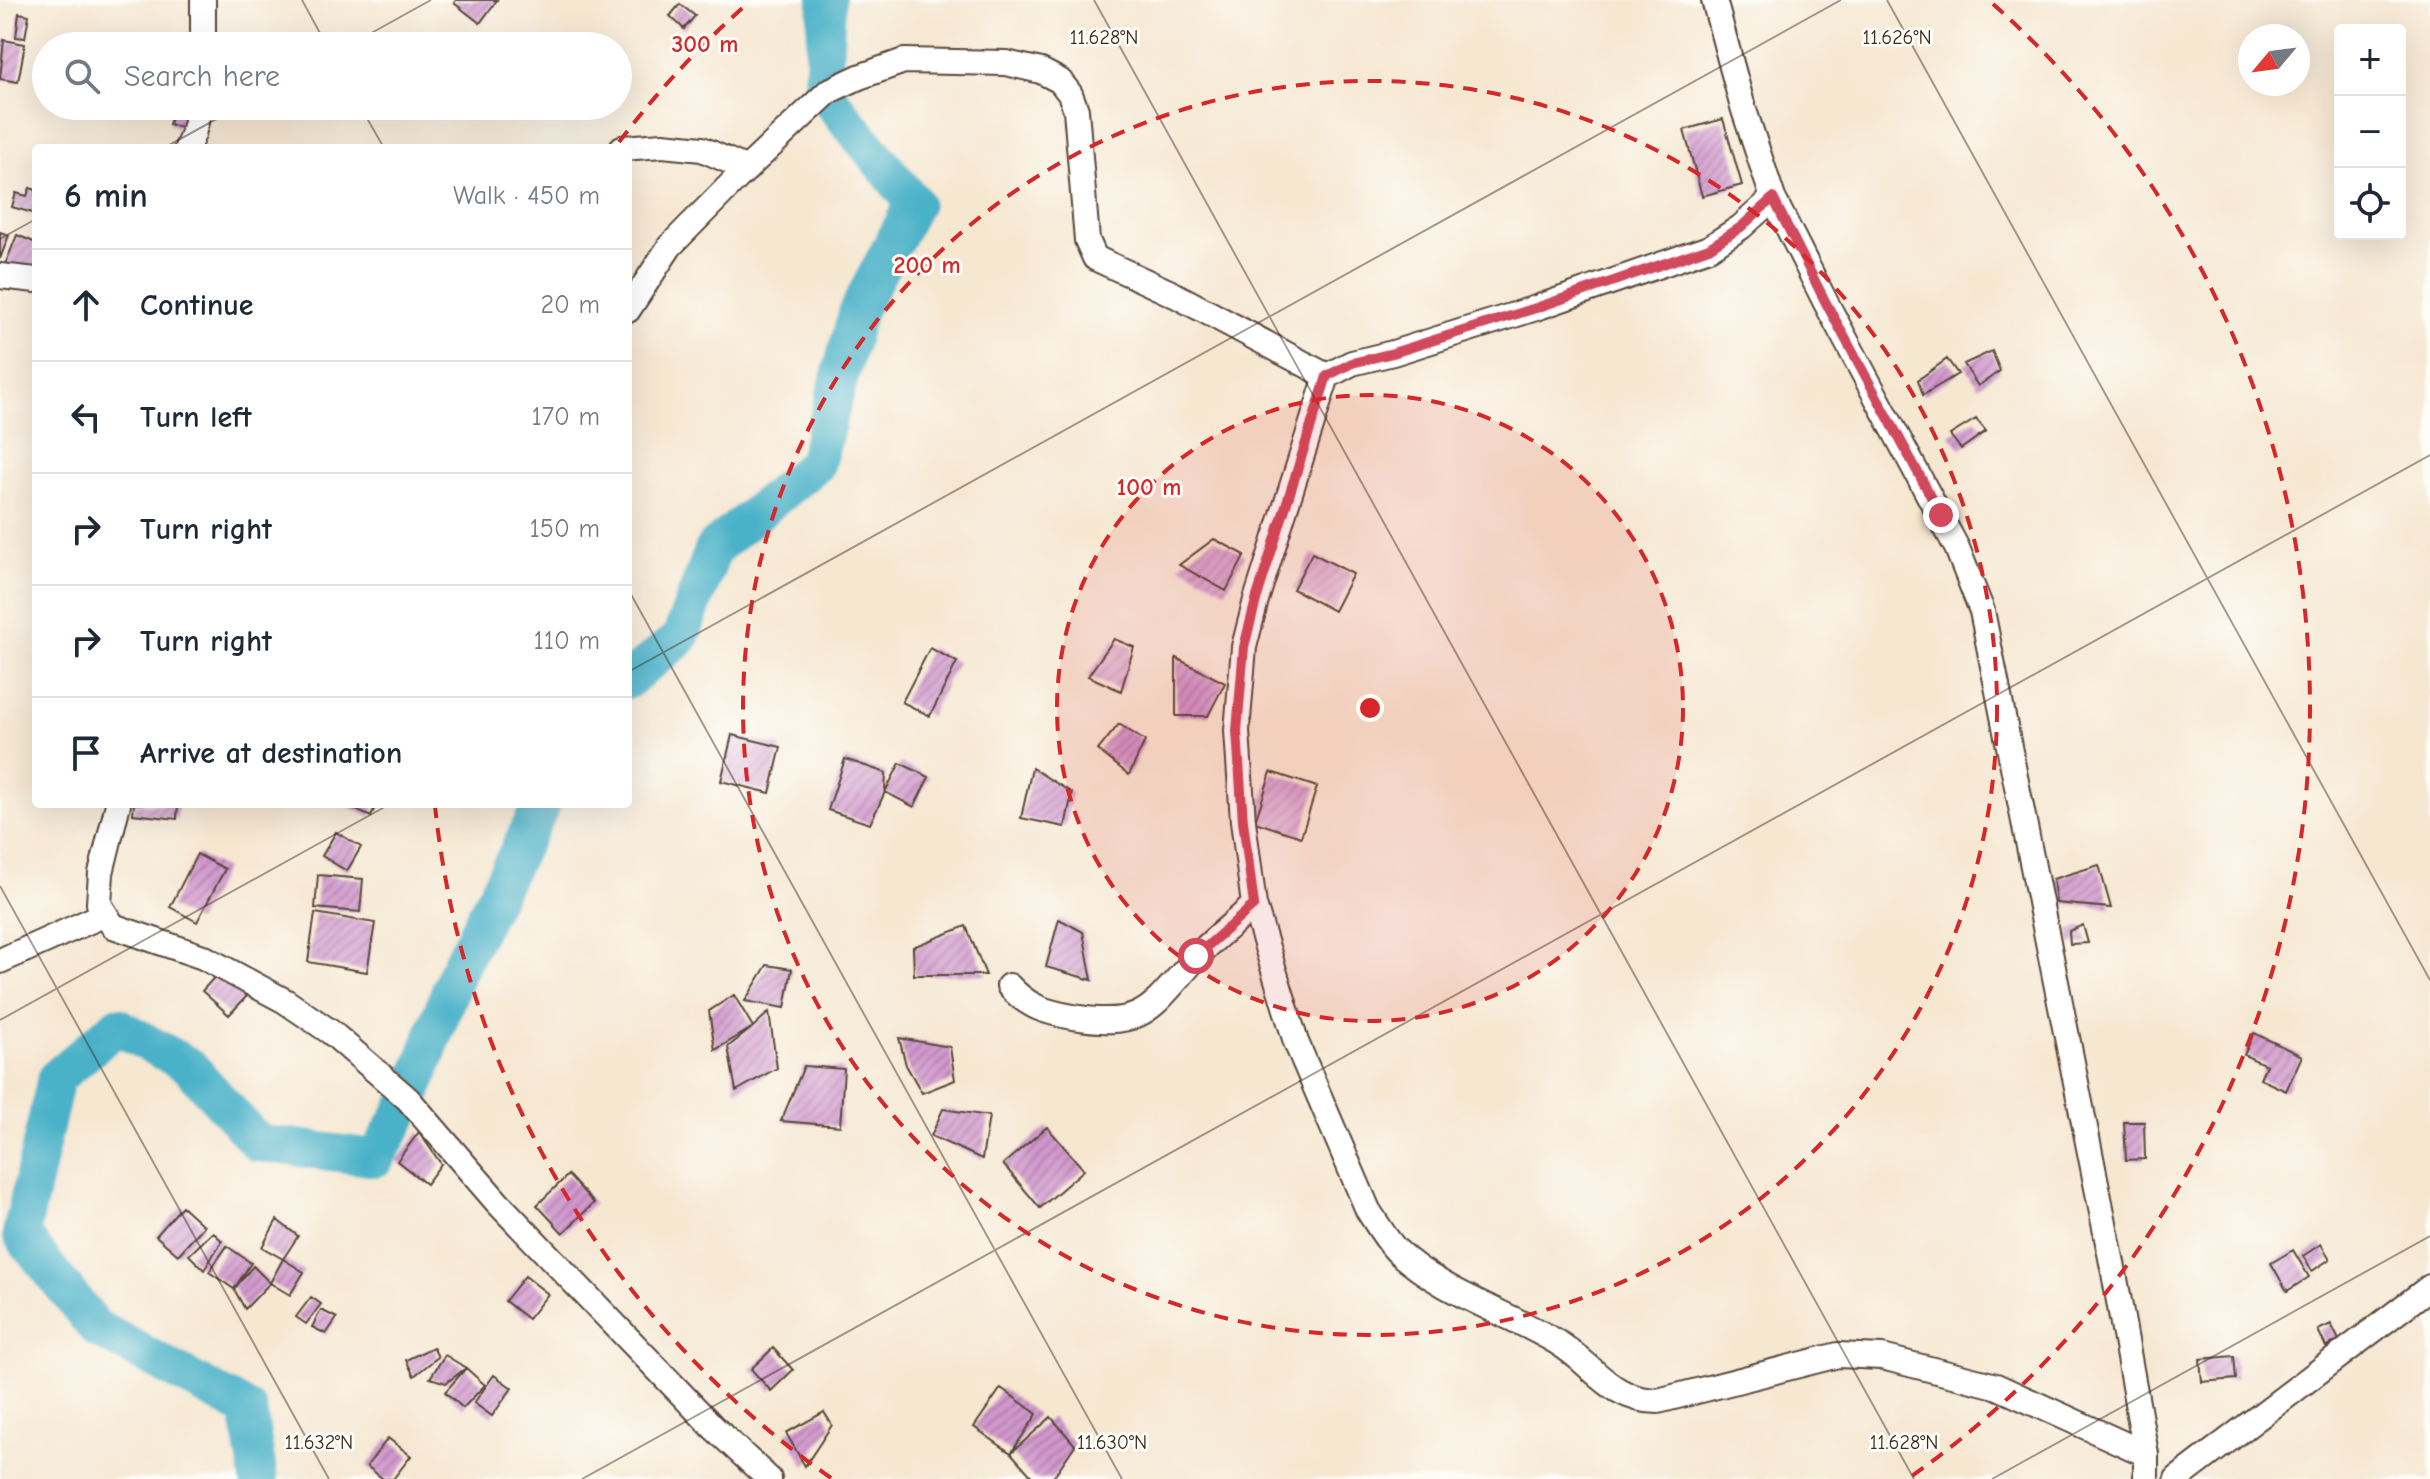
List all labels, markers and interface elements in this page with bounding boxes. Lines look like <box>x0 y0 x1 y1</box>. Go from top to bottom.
north arrow <box>2238 24 2310 96</box>
map controls <box>2334 24 2406 240</box>
button: + <box>2334 24 2406 96</box>
text: 11.628°N <box>1070 26 1138 49</box>
text: 11.626°N <box>1862 26 1932 49</box>
text: 300 m <box>672 30 738 58</box>
search box <box>32 32 632 120</box>
icon: search <box>60 54 104 98</box>
text: Search here <box>124 59 280 94</box>
button: − <box>2334 96 2406 168</box>
button: locate <box>2334 168 2406 240</box>
text: 6 min <box>64 176 148 216</box>
text: Walk · 450 m <box>453 181 600 211</box>
text: 200 m <box>893 251 961 279</box>
icon: ahead <box>64 283 108 327</box>
text: Continue <box>140 288 254 323</box>
text: 20 m <box>540 290 600 320</box>
icon: left <box>64 395 108 439</box>
text: Turn left <box>140 400 252 435</box>
text: 170 m <box>531 402 600 432</box>
text: 100 m <box>1117 473 1181 501</box>
route end <box>1923 497 1959 533</box>
icon: right <box>64 507 108 551</box>
text: Turn right <box>140 512 272 547</box>
text: 150 m <box>530 514 600 544</box>
icon: right <box>64 619 108 663</box>
text: Turn right <box>140 624 272 659</box>
text: 110 m <box>533 626 600 656</box>
centre of rings <box>1356 694 1384 722</box>
icon: arrive <box>64 731 108 775</box>
text: Arrive at destination <box>140 736 402 771</box>
route start <box>1178 938 1214 974</box>
text: 11.632°N <box>285 1431 353 1454</box>
text: 11.630°N <box>1077 1431 1147 1454</box>
text: 11.628°N <box>1870 1431 1938 1454</box>

